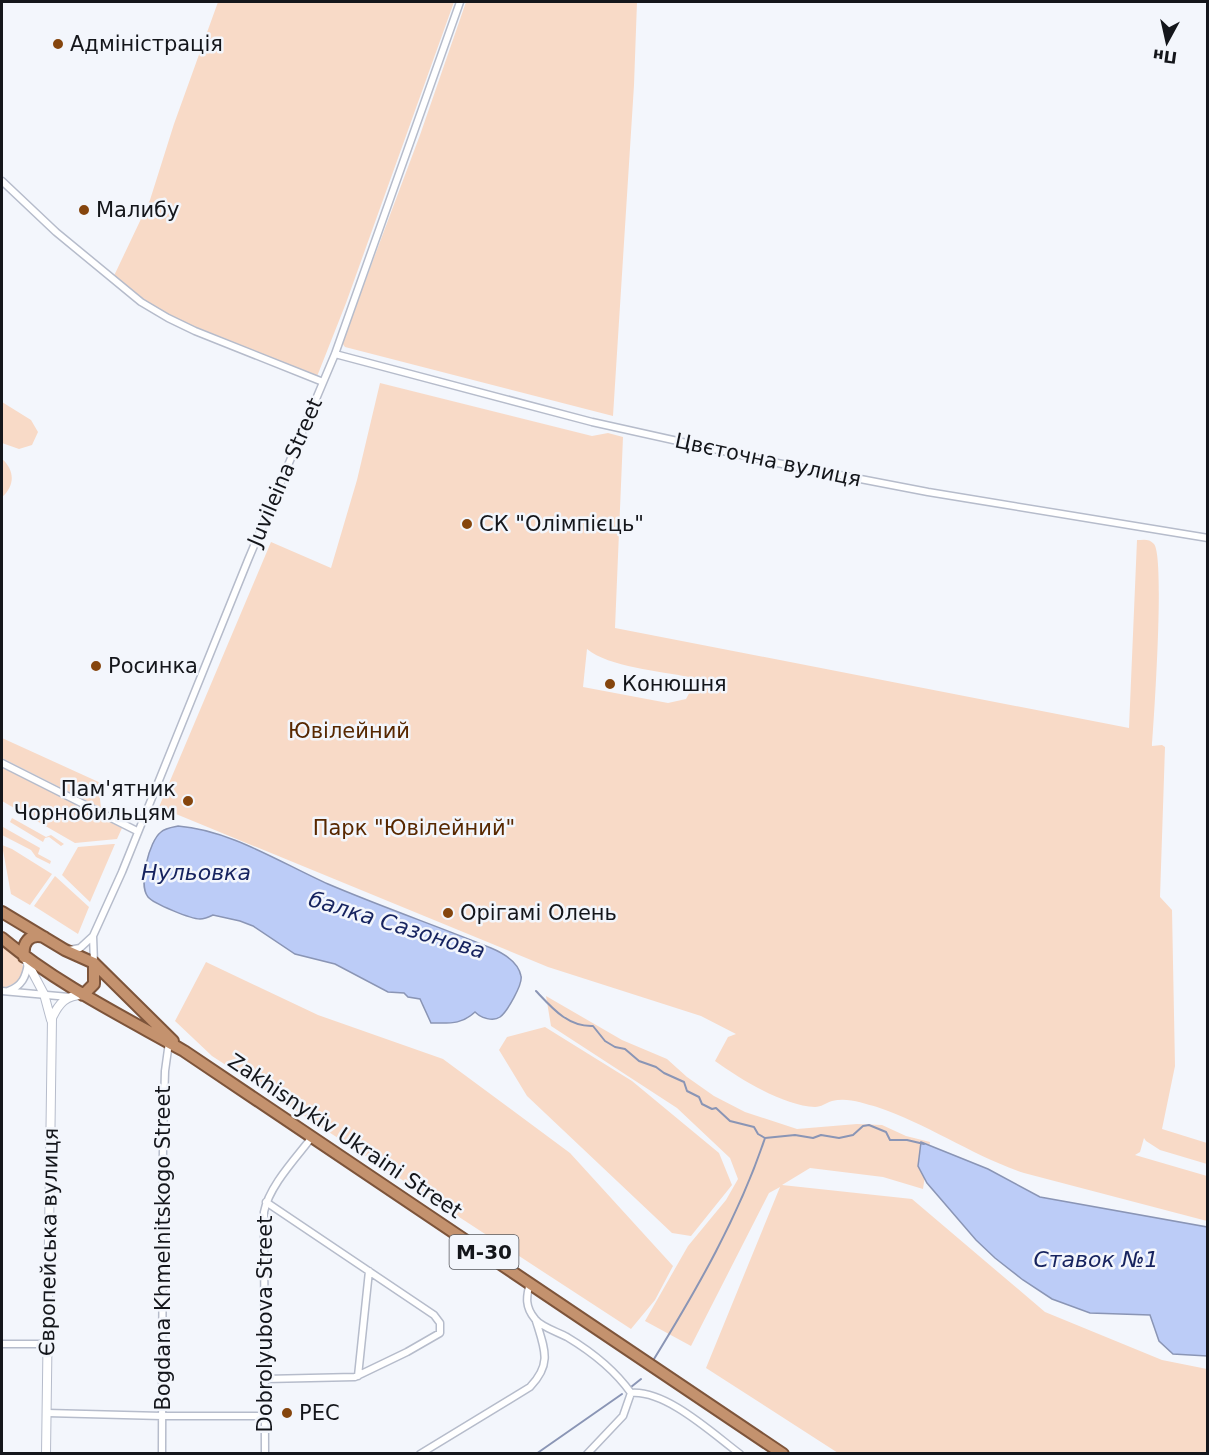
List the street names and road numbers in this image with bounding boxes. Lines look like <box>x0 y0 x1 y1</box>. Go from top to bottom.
street label: Juvileina Street <box>242 394 327 552</box>
street label: Цвєточна вулиця <box>673 429 863 491</box>
street label: Zakhisnykiv Ukraini Street <box>224 1049 466 1223</box>
street label: Bogdana Khmelnitskogo Street <box>151 1085 175 1411</box>
street label: Європейська вулиця <box>35 1128 63 1356</box>
street label: Dobrolyubova Street <box>253 1216 277 1432</box>
road number: М-30 <box>450 1235 518 1269</box>

